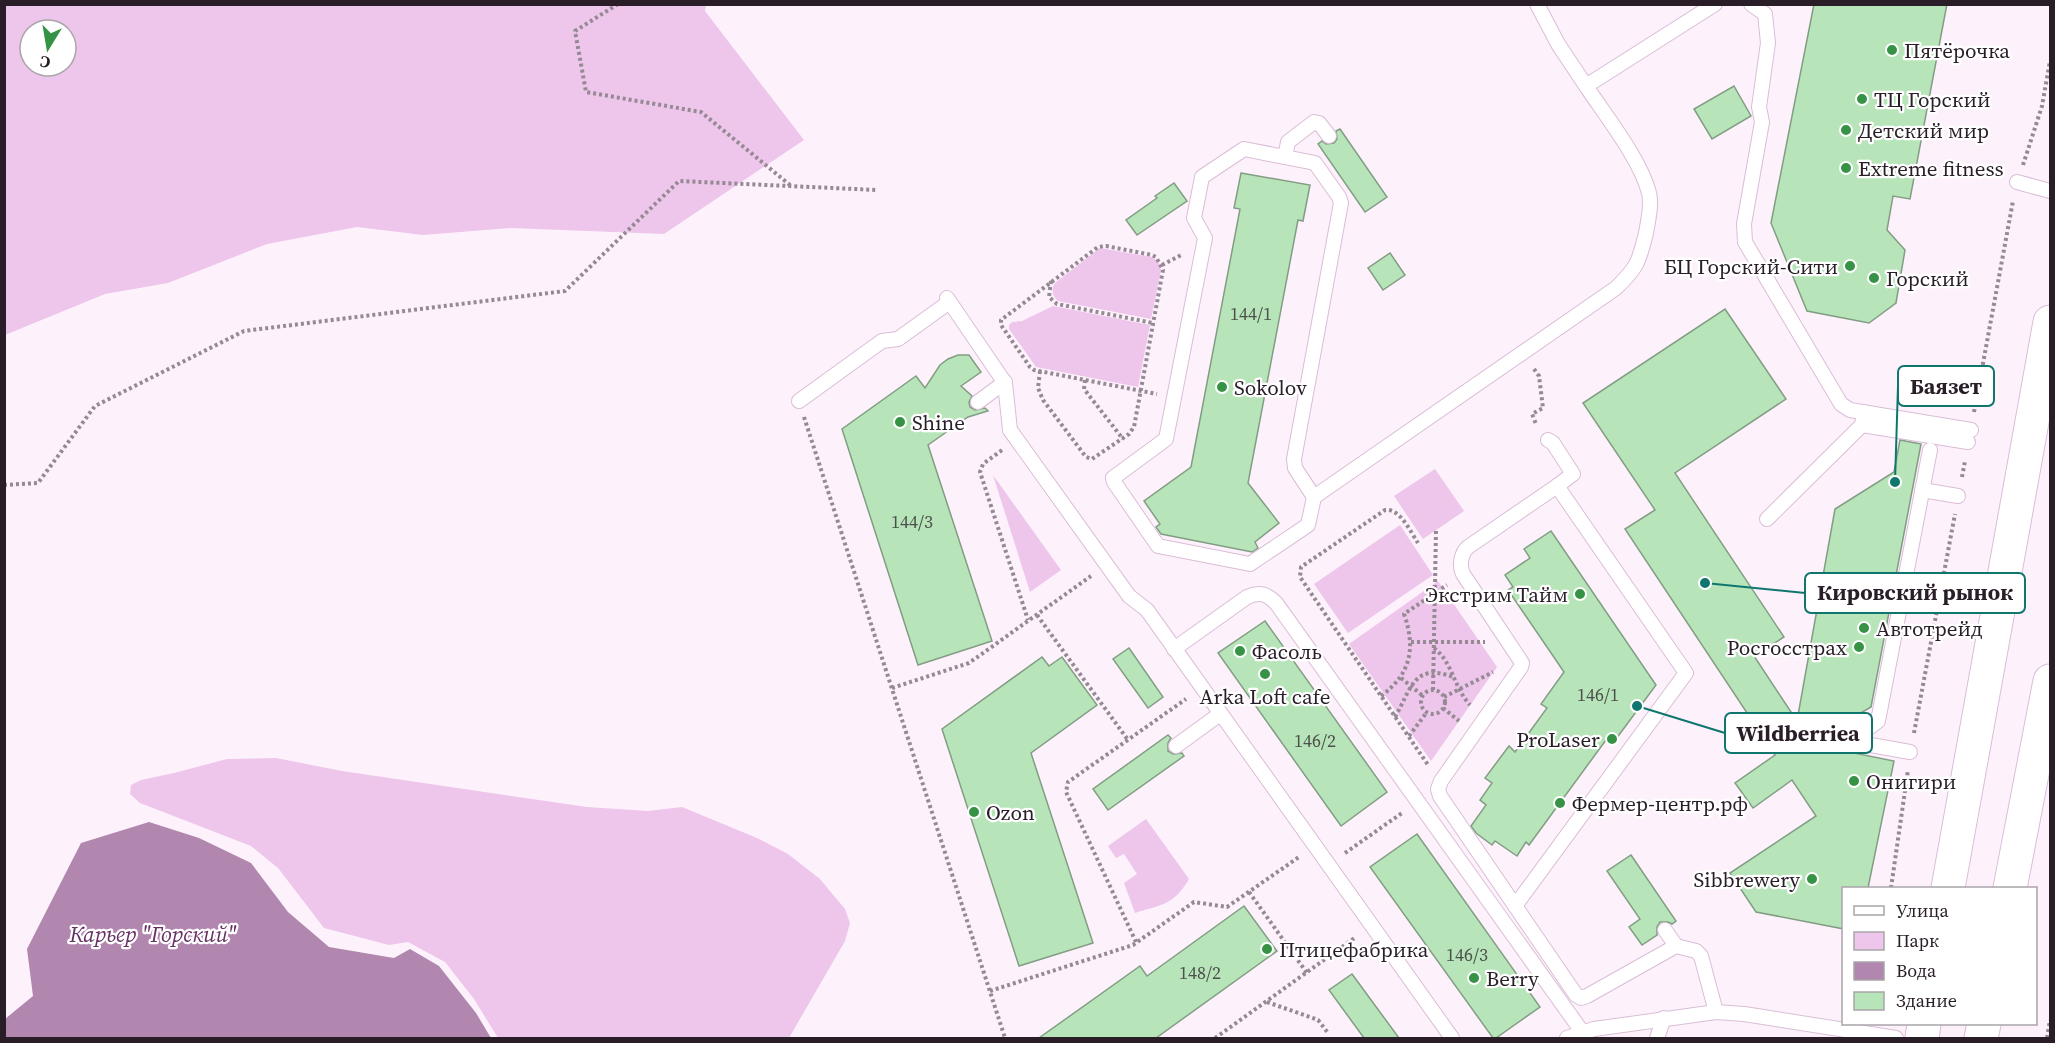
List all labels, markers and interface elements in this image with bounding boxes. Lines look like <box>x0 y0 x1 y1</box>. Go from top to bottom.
north arrow <box>18 18 78 78</box>
place label: Пятёрочка <box>1904 36 2010 65</box>
marker: Пятёрочка <box>1885 43 1899 57</box>
text: С <box>38 51 52 74</box>
place label: ТЦ Горский <box>1874 85 1991 114</box>
marker: ТЦ Горский <box>1855 92 1869 106</box>
place label: Детский мир <box>1858 116 1989 145</box>
marker: Детский мир <box>1839 123 1853 137</box>
place label: Extreme fitness <box>1858 154 2004 183</box>
marker: Extreme fitness <box>1839 161 1853 175</box>
place label: БЦ Горский-Сити <box>1664 252 1838 281</box>
marker: БЦ Горский-Сити <box>1843 259 1857 273</box>
place label: Горский <box>1886 264 1969 293</box>
marker: Горский <box>1867 271 1881 285</box>
house number: 144/1 <box>1230 301 1272 326</box>
callout: Баязет <box>1898 366 1994 406</box>
text: Баязет <box>1910 371 1982 401</box>
place label: Sokolov <box>1234 373 1307 402</box>
marker: Sokolov <box>1215 380 1229 394</box>
place label: Shine <box>912 408 965 437</box>
marker: Shine <box>893 415 907 429</box>
house number: 144/3 <box>891 509 933 534</box>
callout: Кировский рынок <box>1805 573 2025 613</box>
text: Кировский рынок <box>1817 577 2013 607</box>
place label: Экстрим Тайм <box>1425 580 1568 609</box>
marker: Экстрим Тайм <box>1573 587 1587 601</box>
place label: Автотрейд <box>1876 614 1983 643</box>
marker: Автотрейд <box>1857 621 1871 635</box>
place label: Росгосстрах <box>1727 633 1847 662</box>
place label: Фасоль <box>1252 637 1322 666</box>
marker: Росгосстрах <box>1852 640 1866 654</box>
marker: Фасоль <box>1233 644 1247 658</box>
marker: Arka Loft cafe <box>1258 667 1272 681</box>
place label: Arka Loft cafe <box>1200 682 1330 711</box>
house number: 146/1 <box>1577 682 1619 707</box>
callout: Wildberriea <box>1725 713 1872 753</box>
text: Wildberriea <box>1736 718 1860 748</box>
place label: ProLaser <box>1516 725 1600 754</box>
house number: 146/2 <box>1294 728 1336 753</box>
marker: ProLaser <box>1605 732 1619 746</box>
place label: Онигири <box>1866 767 1956 796</box>
marker: Онигири <box>1847 774 1861 788</box>
place label: Фермер-центр.рф <box>1572 789 1748 818</box>
marker: Фермер-центр.рф <box>1553 796 1567 810</box>
place label: Ozon <box>986 798 1035 827</box>
marker: Ozon <box>967 805 981 819</box>
place label: Sibbrewery <box>1694 865 1800 894</box>
marker: Sibbrewery <box>1805 872 1819 886</box>
legend <box>1842 887 2037 1025</box>
text: Улица <box>1896 898 1949 923</box>
water label: Карьер "Горский" <box>68 919 237 949</box>
text: Парк <box>1896 928 1939 953</box>
place label: Птицефабрика <box>1279 935 1429 964</box>
marker: Птицефабрика <box>1260 942 1274 956</box>
house number: 146/3 <box>1446 942 1488 967</box>
text: Вода <box>1896 958 1937 983</box>
house number: 148/2 <box>1179 960 1221 985</box>
place label: Berry <box>1486 964 1539 993</box>
marker: Berry <box>1467 971 1481 985</box>
text: Здание <box>1896 988 1957 1013</box>

